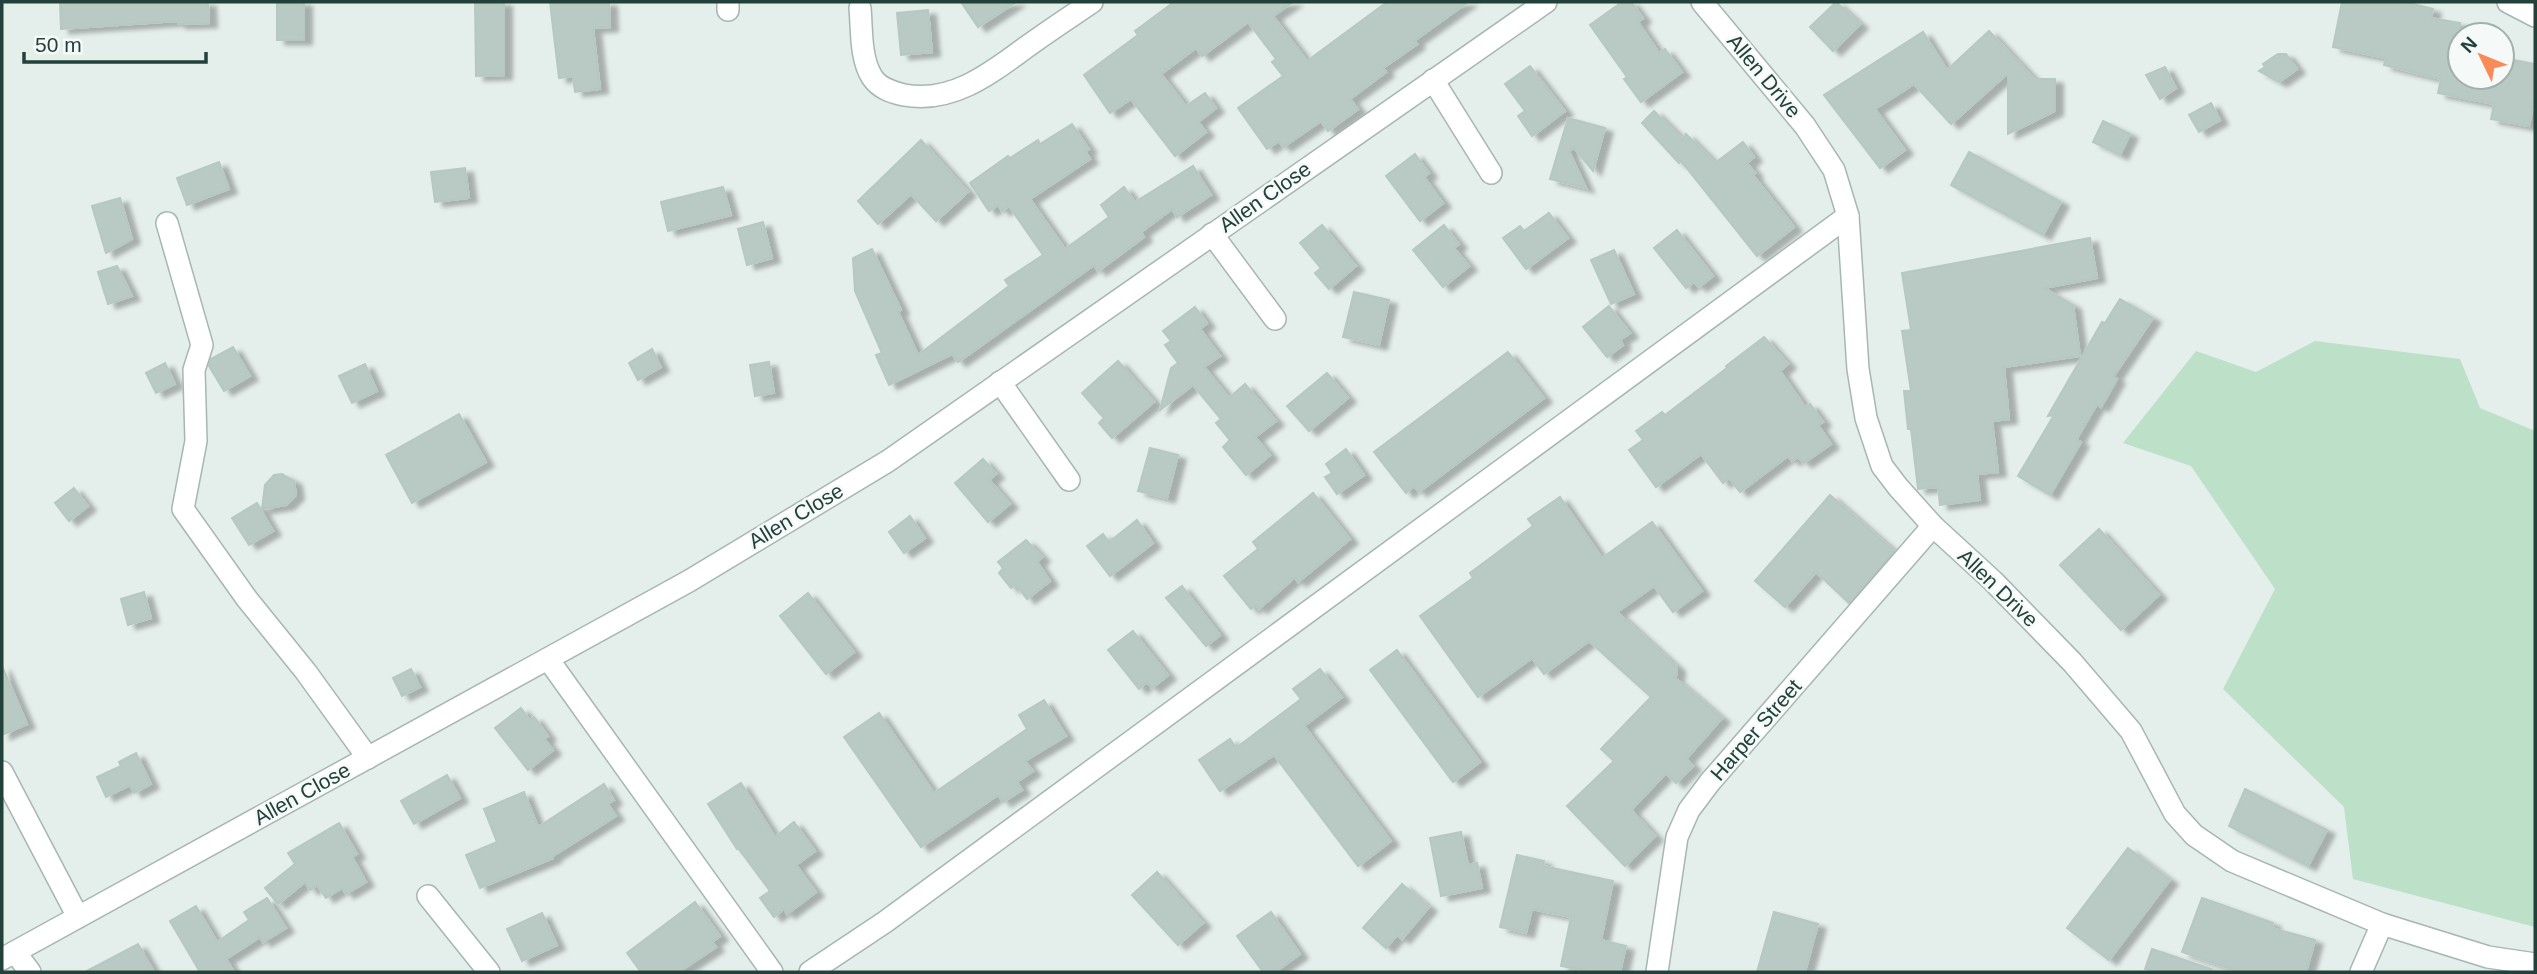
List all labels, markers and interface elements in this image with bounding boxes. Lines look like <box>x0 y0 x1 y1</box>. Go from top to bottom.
scale bar <box>24 21 206 65</box>
north arrow <box>2446 21 2516 91</box>
street label: Allen Drive <box>1723 29 1806 122</box>
text: 50 m <box>35 33 82 56</box>
text: N <box>2457 33 2481 57</box>
street label: Allen Close <box>1215 157 1315 236</box>
street label: Allen Close <box>744 478 847 553</box>
street label: Allen Drive <box>1954 544 2043 631</box>
street label: Harper Street <box>1706 674 1806 785</box>
street label: Allen Close <box>250 758 354 829</box>

